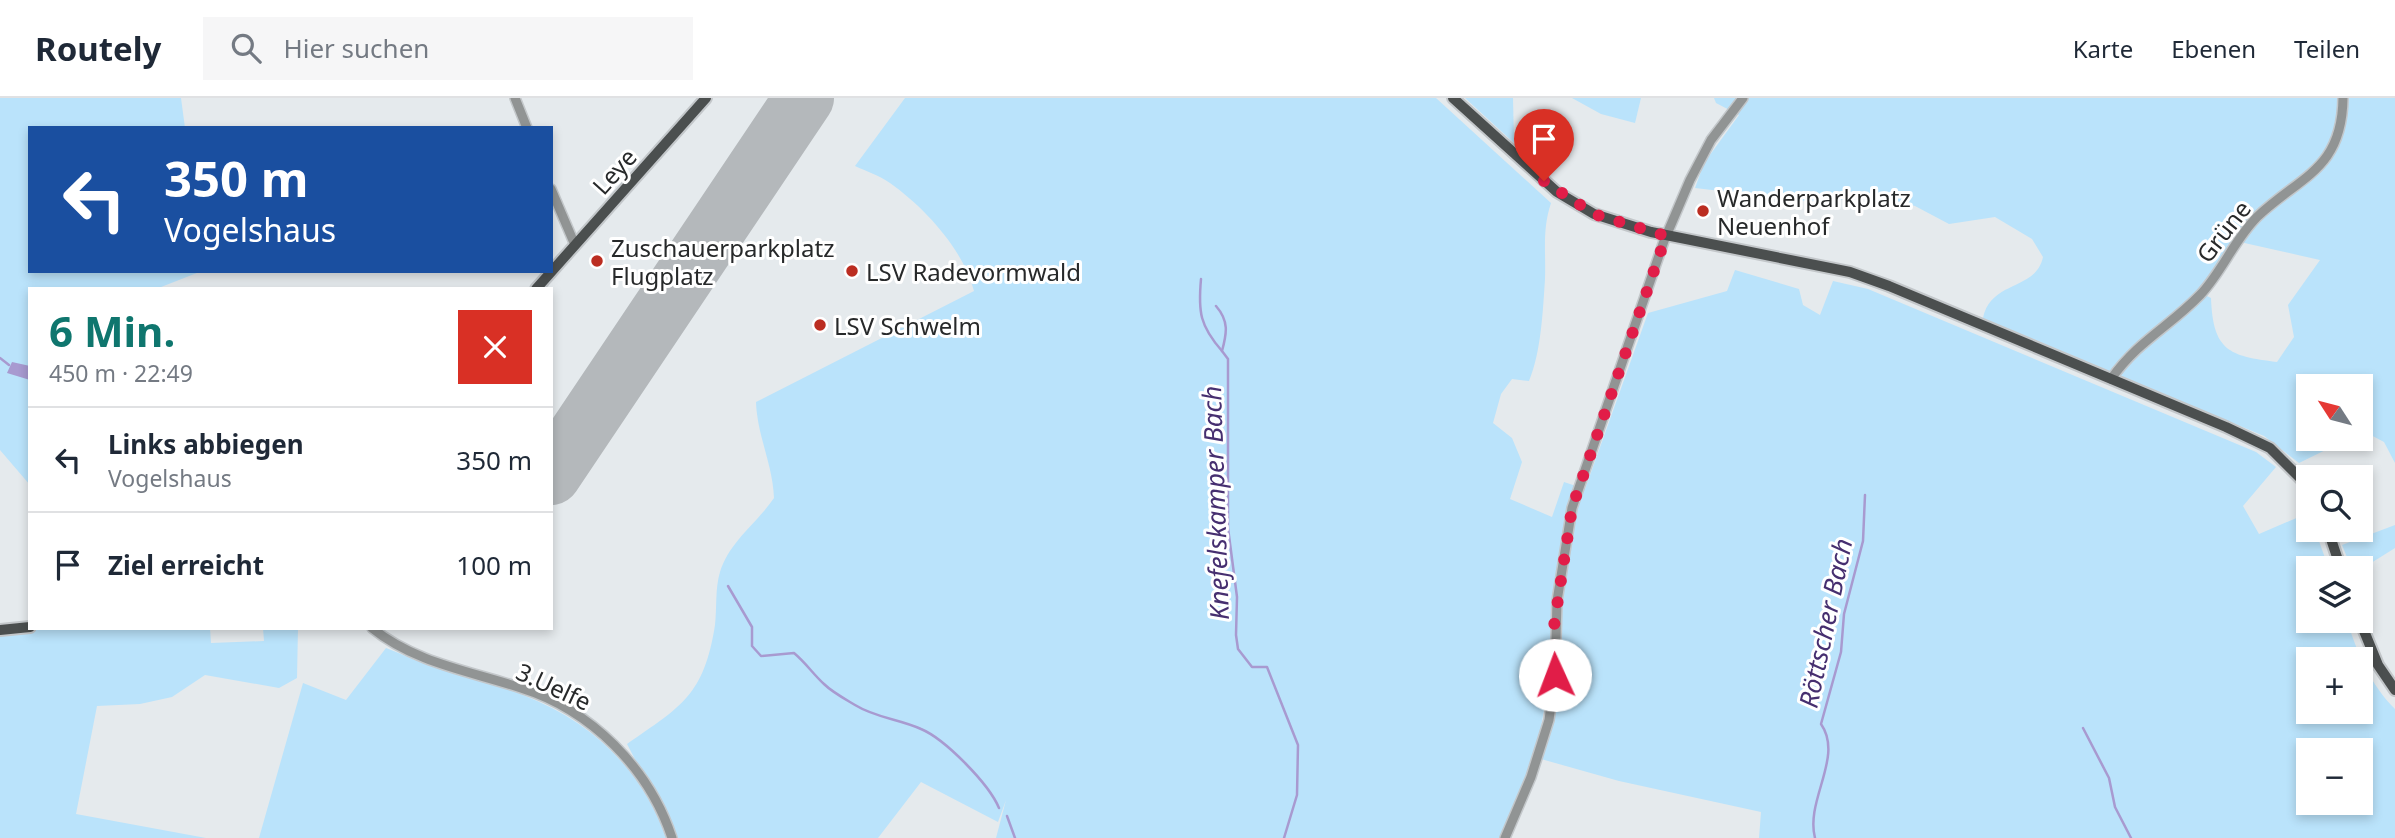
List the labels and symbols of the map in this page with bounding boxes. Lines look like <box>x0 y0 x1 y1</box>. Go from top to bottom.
pin <box>1514 109 1574 181</box>
street label: Leye <box>585 141 643 201</box>
place label: Wanderparkplatz Neuenhof <box>1717 181 1911 242</box>
street label: Grüne <box>2188 193 2258 269</box>
marker: Wanderparkplatz Neuenhof <box>1695 203 1711 219</box>
place label: Zuschauerparkplatz Flugplatz <box>611 231 834 292</box>
marker: Zuschauerparkplatz Flugplatz <box>589 253 605 269</box>
place label: LSV Radevormwald <box>866 255 1081 288</box>
marker: LSV Radevormwald <box>844 263 860 279</box>
place label: LSV Schwelm <box>834 309 981 342</box>
marker: LSV Schwelm <box>812 317 828 333</box>
north arrow <box>2296 374 2373 452</box>
water label: Knefelskamper Bach <box>1193 385 1237 621</box>
water label: Röttscher Bach <box>1789 535 1861 711</box>
position arrow <box>1518 638 1592 712</box>
street label: 3.Uelfe <box>511 654 597 718</box>

